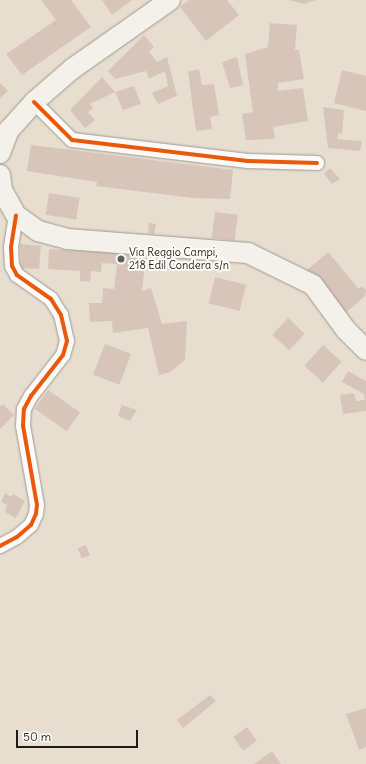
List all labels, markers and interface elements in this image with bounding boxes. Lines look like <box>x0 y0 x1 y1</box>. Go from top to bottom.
place label: Via Reggio Campi, 218 Edil Condera s/n <box>129 246 229 272</box>
marker: Via Reggio Campi, 218 Edil Condera s/n <box>116 254 126 264</box>
scale bar <box>18 722 140 748</box>
text: 50 m <box>23 729 51 744</box>

